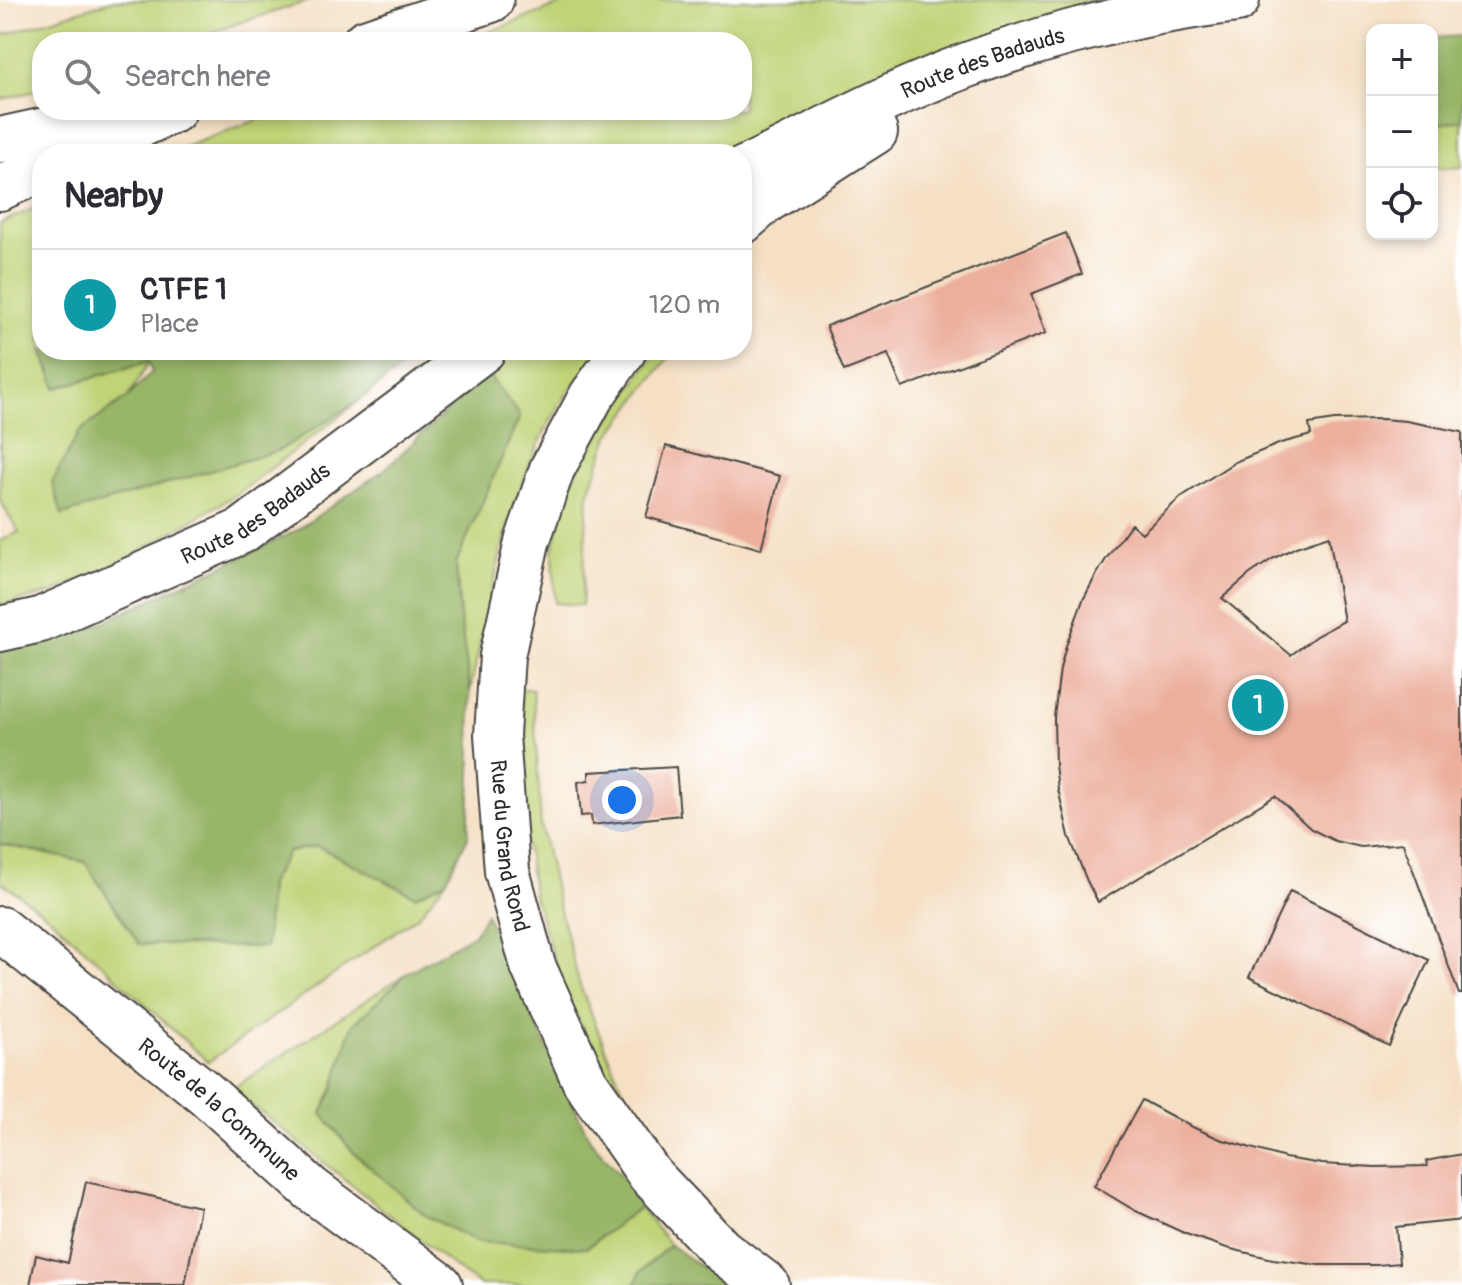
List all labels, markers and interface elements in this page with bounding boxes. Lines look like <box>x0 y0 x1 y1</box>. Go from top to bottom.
street label: Route des Badauds <box>897 22 1068 106</box>
map controls <box>1366 24 1438 240</box>
button: + <box>1366 24 1438 96</box>
search box <box>32 32 752 120</box>
icon: search <box>60 54 104 98</box>
text: Search here <box>124 58 271 95</box>
button: − <box>1366 96 1438 168</box>
button: locate <box>1366 168 1438 240</box>
text: Nearby <box>64 175 163 218</box>
text: CTFE 1 <box>140 271 227 308</box>
text: 1 <box>85 289 95 321</box>
text: 120 m <box>649 289 720 321</box>
text: Place <box>140 308 199 340</box>
street label: Route des Badauds <box>177 457 336 571</box>
pin: 1 <box>1232 675 1284 735</box>
street label: Rue du Grand Rond <box>484 759 536 935</box>
your location <box>602 780 642 820</box>
street label: Route de la Commune <box>132 1032 306 1188</box>

